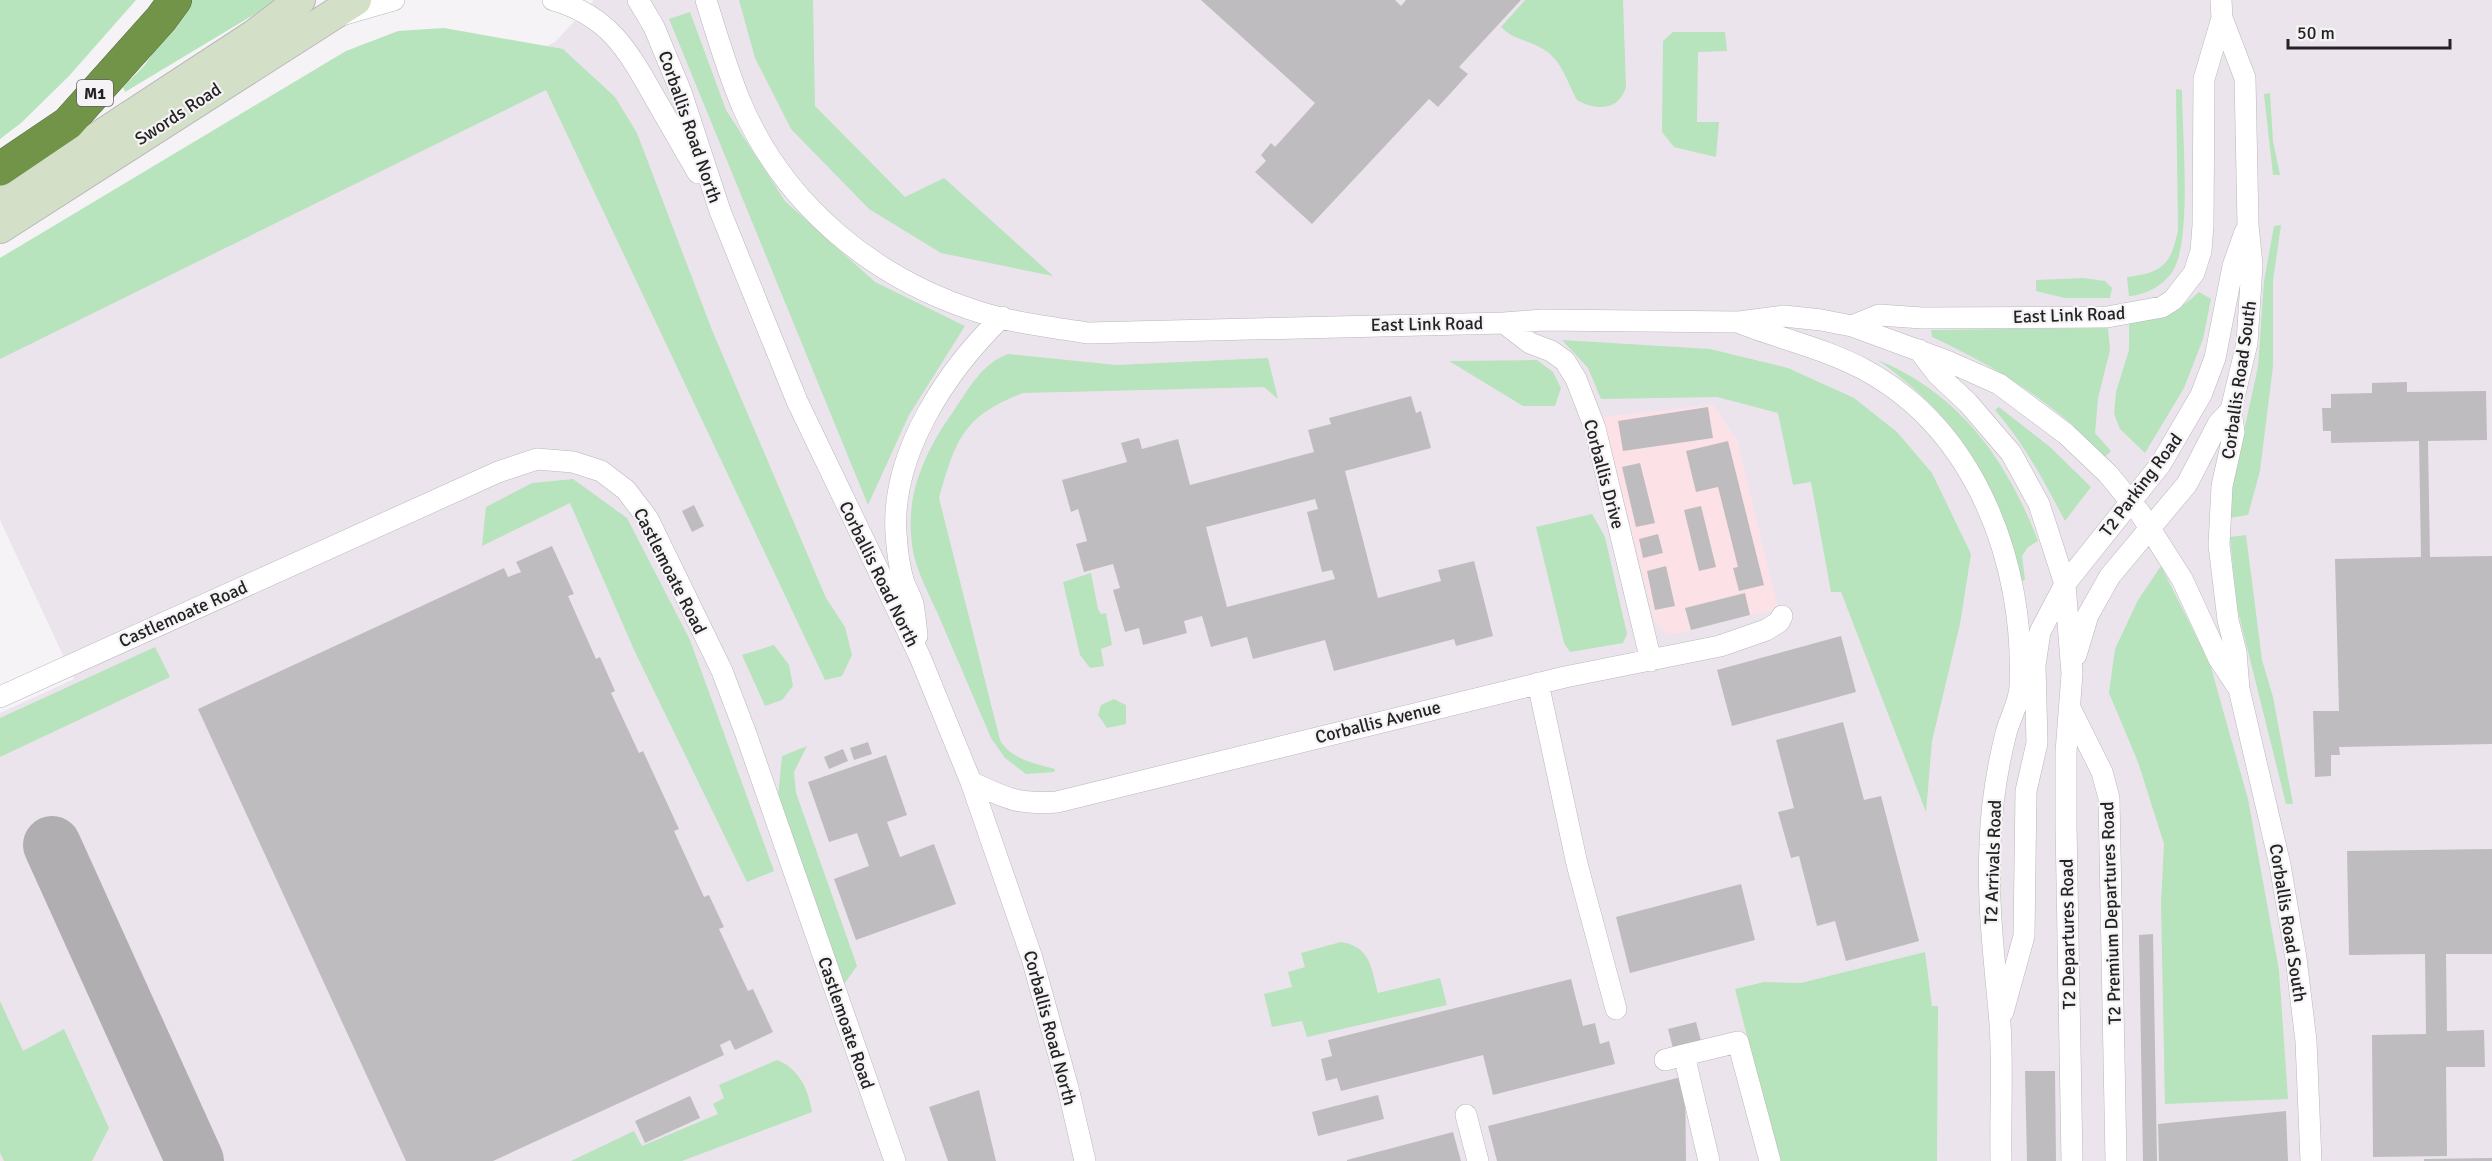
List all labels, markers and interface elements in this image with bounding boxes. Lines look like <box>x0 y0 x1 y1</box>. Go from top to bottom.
scale bar <box>2288 12 2450 50</box>
text: 50 m <box>2297 22 2335 44</box>
street label: Corballis Road North <box>654 48 726 206</box>
street label: Swords Road <box>131 78 225 150</box>
road number: M1 <box>77 80 113 106</box>
street label: Corballis Road South <box>2217 299 2261 461</box>
street label: East Link Road <box>2012 302 2126 328</box>
street label: East Link Road <box>1371 312 1483 336</box>
street label: Corballis Drive <box>1579 417 1629 531</box>
street label: T2 Parking Road <box>2095 429 2187 541</box>
street label: Corballis Road North <box>834 497 924 651</box>
street label: Castlemoate Road <box>629 504 711 638</box>
street label: Castlemoate Road <box>115 576 251 652</box>
street label: Corballis Avenue <box>1313 696 1443 748</box>
street label: T2 Arrivals Road <box>1980 799 2006 925</box>
street label: T2 Premium Departures Road <box>2096 801 2126 1025</box>
street label: Corballis Road South <box>2265 842 2311 1004</box>
street label: T2 Departures Road <box>2056 858 2080 1010</box>
street label: Corballis Road North <box>1019 948 1081 1108</box>
street label: Castlemoate Road <box>813 954 879 1092</box>

